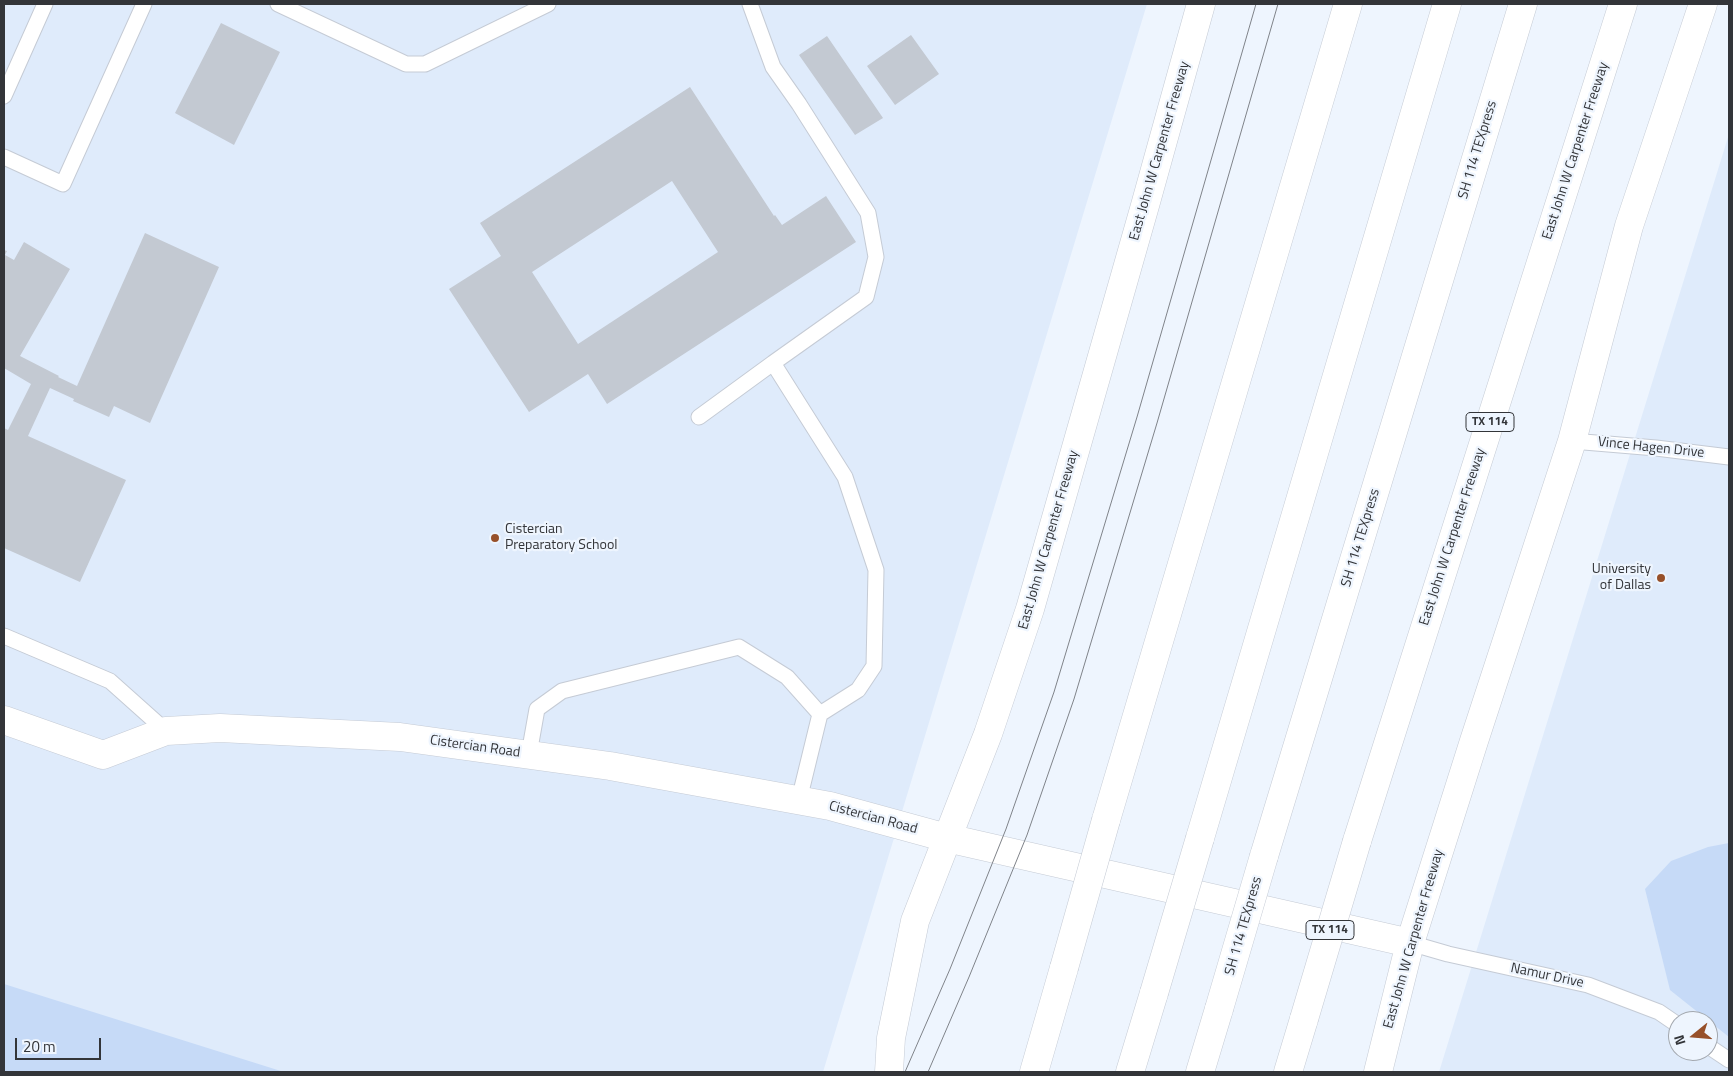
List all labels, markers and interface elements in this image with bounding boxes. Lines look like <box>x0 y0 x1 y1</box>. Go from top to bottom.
street label: East John W Carpenter Freeway <box>1126 59 1194 243</box>
street label: East John W Carpenter Freeway <box>1539 60 1613 242</box>
street label: SH 114 TEXpress <box>1455 99 1501 201</box>
road number: TX 114 <box>1466 412 1514 432</box>
street label: Vince Hagen Drive <box>1597 434 1705 462</box>
street label: East John W Carpenter Freeway <box>1416 446 1490 628</box>
street label: East John W Carpenter Freeway <box>1015 448 1083 632</box>
street label: SH 114 TEXpress <box>1338 487 1384 589</box>
place label: Cistercian Preparatory School <box>505 522 618 554</box>
marker: Cistercian Preparatory School <box>489 532 501 544</box>
place label: University of Dallas <box>1592 562 1651 594</box>
marker: University of Dallas <box>1655 572 1667 584</box>
street label: Cistercian Road <box>429 732 521 762</box>
street label: Cistercian Road <box>827 798 919 838</box>
street label: East John W Carpenter Freeway <box>1380 847 1448 1031</box>
street label: SH 114 TEXpress <box>1222 875 1266 977</box>
road number: TX 114 <box>1306 920 1354 940</box>
street label: Namur Drive <box>1509 960 1585 992</box>
north arrow <box>1668 1011 1718 1061</box>
scale bar <box>18 1028 104 1060</box>
text: N <box>1668 1033 1691 1048</box>
text: 20 m <box>23 1035 56 1058</box>

